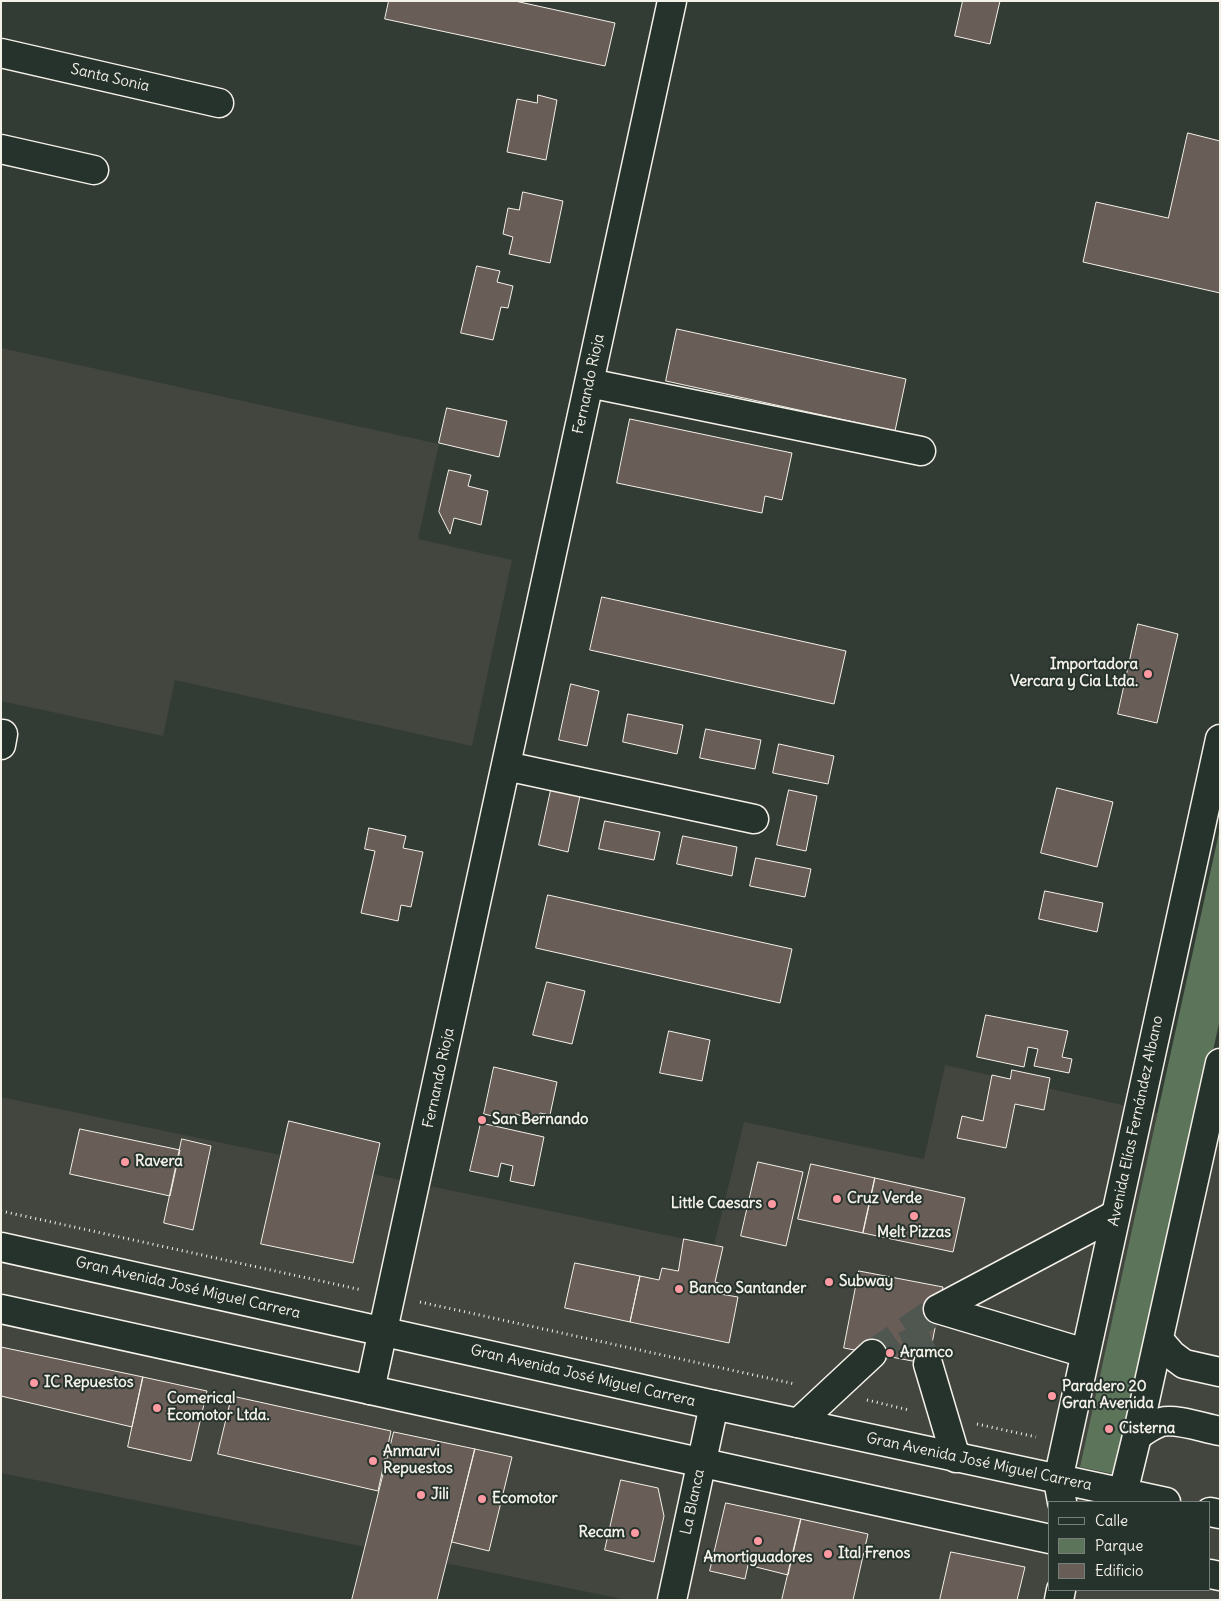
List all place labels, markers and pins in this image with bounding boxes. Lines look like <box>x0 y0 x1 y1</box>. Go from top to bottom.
place label: Importadora Vercara y Cia Ltda. <box>1010 656 1138 691</box>
marker: Importadora Vercara y Cia Ltda. <box>1142 668 1154 680</box>
place label: San Bernando <box>492 1111 588 1129</box>
marker: San Bernando <box>476 1114 488 1126</box>
place label: Ravera <box>135 1153 183 1171</box>
marker: Ravera <box>119 1156 131 1168</box>
place label: Cruz Verde <box>847 1190 922 1208</box>
marker: Cruz Verde <box>831 1193 843 1205</box>
place label: Little Caesars <box>671 1195 762 1213</box>
marker: Little Caesars <box>766 1198 778 1210</box>
marker: Melt Pizzas <box>908 1210 920 1222</box>
place label: Melt Pizzas <box>877 1224 951 1242</box>
place label: Subway <box>839 1273 893 1291</box>
marker: Subway <box>823 1276 835 1288</box>
place label: Banco Santander <box>689 1280 806 1298</box>
marker: Banco Santander <box>673 1283 685 1295</box>
place label: Aramco <box>900 1344 953 1362</box>
marker: Aramco <box>884 1347 896 1359</box>
place label: IC Repuestos <box>44 1374 133 1392</box>
marker: IC Repuestos <box>28 1377 40 1389</box>
place label: Paradero 20 Gran Avenida <box>1062 1378 1154 1413</box>
place label: Comerical Ecomotor Ltda. <box>167 1390 269 1425</box>
marker: Paradero 20 Gran Avenida <box>1046 1390 1058 1402</box>
marker: Comerical Ecomotor Ltda. <box>151 1402 163 1414</box>
place label: Cisterna <box>1119 1420 1175 1438</box>
marker: Cisterna <box>1103 1423 1115 1435</box>
place label: Anmarvi Repuestos <box>383 1443 453 1478</box>
marker: Anmarvi Repuestos <box>367 1455 379 1467</box>
place label: Jili <box>431 1486 449 1504</box>
marker: Jili <box>415 1489 427 1501</box>
place label: Ecomotor <box>492 1490 558 1508</box>
marker: Ecomotor <box>476 1493 488 1505</box>
place label: Recam <box>578 1524 625 1542</box>
marker: Recam <box>629 1527 641 1539</box>
marker: Amortiguadores <box>752 1535 764 1547</box>
place label: Ital Frenos <box>838 1545 910 1563</box>
marker: Ital Frenos <box>822 1548 834 1560</box>
place label: Amortiguadores <box>703 1549 813 1567</box>

